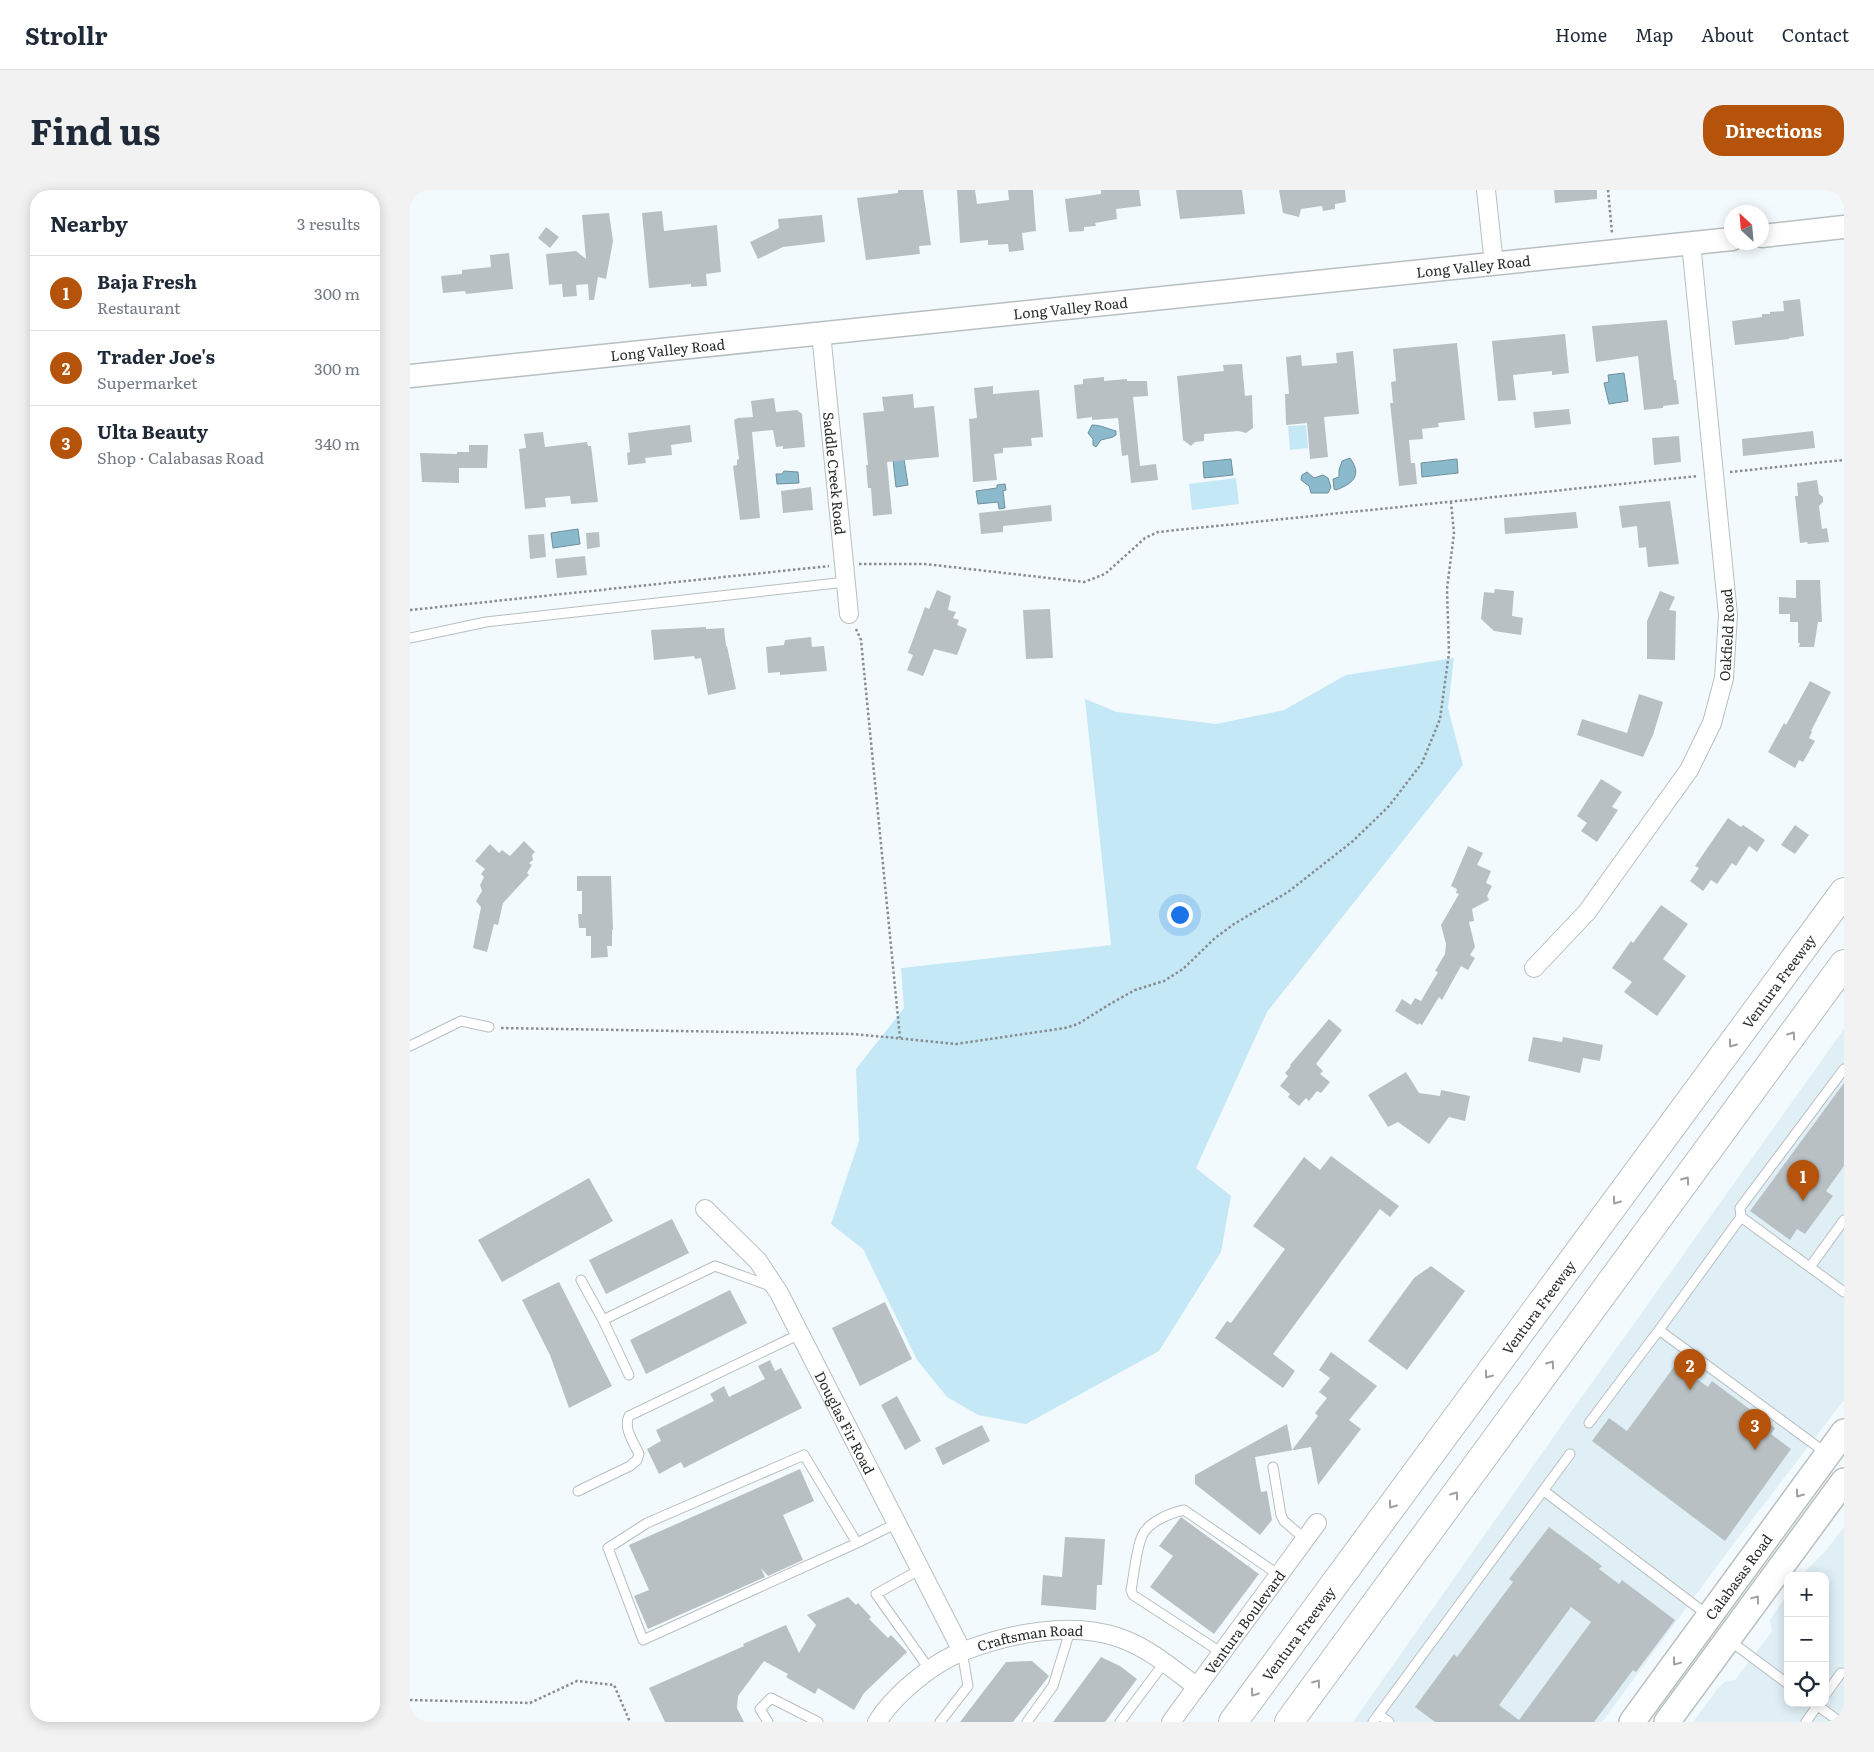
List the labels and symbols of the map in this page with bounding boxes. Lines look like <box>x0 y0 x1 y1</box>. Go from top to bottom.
north arrow <box>1724 205 1769 250</box>
street label: Long Valley Road <box>1415 250 1532 282</box>
street label: Long Valley Road <box>1012 292 1129 323</box>
street label: Long Valley Road <box>609 333 726 365</box>
street label: Saddle Creek Road <box>819 411 851 536</box>
street label: Oakfield Road <box>1714 587 1738 682</box>
your location <box>1167 902 1193 928</box>
street label: Ventura Freeway <box>1737 929 1820 1032</box>
one-way arrow <box>1786 1031 1795 1041</box>
one-way arrow <box>1729 1038 1738 1048</box>
pin: 1 <box>1787 1160 1819 1201</box>
one-way arrow <box>1680 1176 1689 1186</box>
one-way arrow <box>1613 1196 1622 1205</box>
street label: Ventura Freeway <box>1497 1255 1580 1358</box>
pin: 2 <box>1674 1349 1706 1390</box>
one-way arrow <box>1545 1360 1554 1370</box>
street label: Douglas Fir Road <box>811 1368 880 1478</box>
one-way arrow <box>1486 1369 1494 1378</box>
pin: 3 <box>1739 1409 1771 1450</box>
one-way arrow <box>1796 1488 1805 1498</box>
one-way arrow <box>1449 1491 1458 1501</box>
one-way arrow <box>1389 1499 1398 1509</box>
street label: Calabasas Road <box>1700 1529 1777 1624</box>
street label: Ventura Boulevard <box>1199 1565 1290 1678</box>
street label: Ventura Freeway <box>1257 1581 1340 1685</box>
one-way arrow <box>1750 1596 1759 1605</box>
street label: Craftsman Road <box>974 1620 1084 1656</box>
one-way arrow <box>1673 1656 1682 1666</box>
one-way arrow <box>1312 1680 1320 1689</box>
one-way arrow <box>1251 1687 1260 1697</box>

